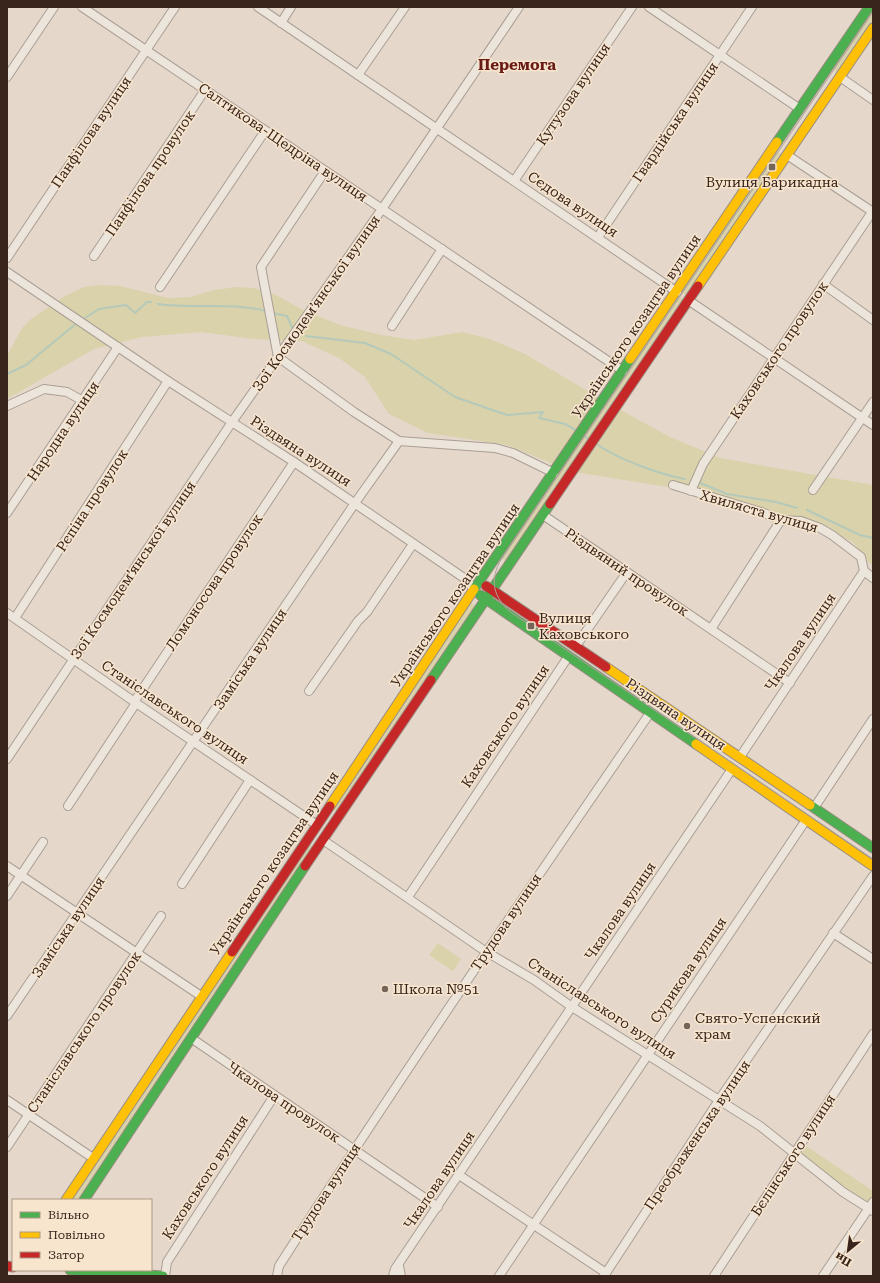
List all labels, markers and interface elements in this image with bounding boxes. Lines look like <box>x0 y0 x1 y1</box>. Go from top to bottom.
street label: Кутузова вулиця <box>533 40 613 148</box>
district label: Перемога <box>478 56 556 74</box>
street label: Гвардійська вулиця <box>629 59 721 185</box>
street label: Панфілова вулиця <box>48 73 134 191</box>
street label: Салтикова-Щедріна вулиця <box>195 79 371 205</box>
street label: Панфілова провулок <box>102 107 198 239</box>
marker: Вулиця Барикадна <box>767 162 777 172</box>
street label: Сєдова вулиця <box>525 168 621 240</box>
place label: Вулиця Барикадна <box>706 174 839 190</box>
street label: Зої Космодем’янської вулиця <box>249 212 383 394</box>
street label: Українського козацтва вулиця <box>568 231 704 421</box>
street label: Каховського провулок <box>727 278 831 422</box>
street label: Народна вулиця <box>24 378 102 484</box>
street label: Різдвяна вулиця <box>248 412 354 490</box>
street label: Рєпіна провулок <box>53 446 131 554</box>
street label: Зої Космодем’янської вулиця <box>67 478 199 662</box>
street label: Хвиляста вулиця <box>698 486 820 536</box>
street label: Українського козацтва вулиця <box>387 500 523 690</box>
street label: Ломоносова провулок <box>162 510 266 653</box>
street label: Різдвяний провулок <box>562 525 692 619</box>
street label: Чкалова вулиця <box>761 590 839 694</box>
street label: Заміська вулиця <box>210 605 290 713</box>
place label: Вулиця Каховського <box>539 610 629 642</box>
marker: Вулиця Каховського <box>526 621 536 631</box>
street label: Станіславського вулиця <box>98 657 252 767</box>
street label: Каховського вулиця <box>458 662 552 790</box>
street label: Різдвяна вулиця <box>623 675 729 753</box>
street label: Українського козацтва вулиця <box>206 768 342 958</box>
street label: Чкалова вулиця <box>581 859 659 963</box>
street label: Трудова вулиця <box>468 870 544 974</box>
street label: Заміська вулиця <box>28 873 108 981</box>
street label: Сурикова вулиця <box>647 914 729 1026</box>
street label: Станіславського провулок <box>24 948 144 1116</box>
street label: Станіславського вулиця <box>525 954 679 1062</box>
place label: Школа №51 <box>393 981 480 997</box>
marker: Школа №51 <box>380 984 390 994</box>
place label: Свято-Успенский храм <box>695 1010 821 1042</box>
marker: Свято-Успенский храм <box>682 1021 692 1031</box>
street label: Преображенська вулиця <box>641 1057 753 1213</box>
street label: Чкалова провулок <box>225 1058 344 1146</box>
street label: Бєлінського вулиця <box>748 1091 838 1219</box>
street label: Каховського вулиця <box>159 1112 251 1242</box>
street label: Чкалова вулиця <box>400 1128 478 1232</box>
street label: Трудова вулиця <box>288 1140 364 1244</box>
legend <box>12 1199 152 1271</box>
text: Вільно <box>48 1208 89 1222</box>
text: Повільно <box>48 1228 105 1242</box>
north arrow <box>828 1231 868 1271</box>
text: Затор <box>48 1248 84 1262</box>
text: Пн <box>833 1249 854 1269</box>

